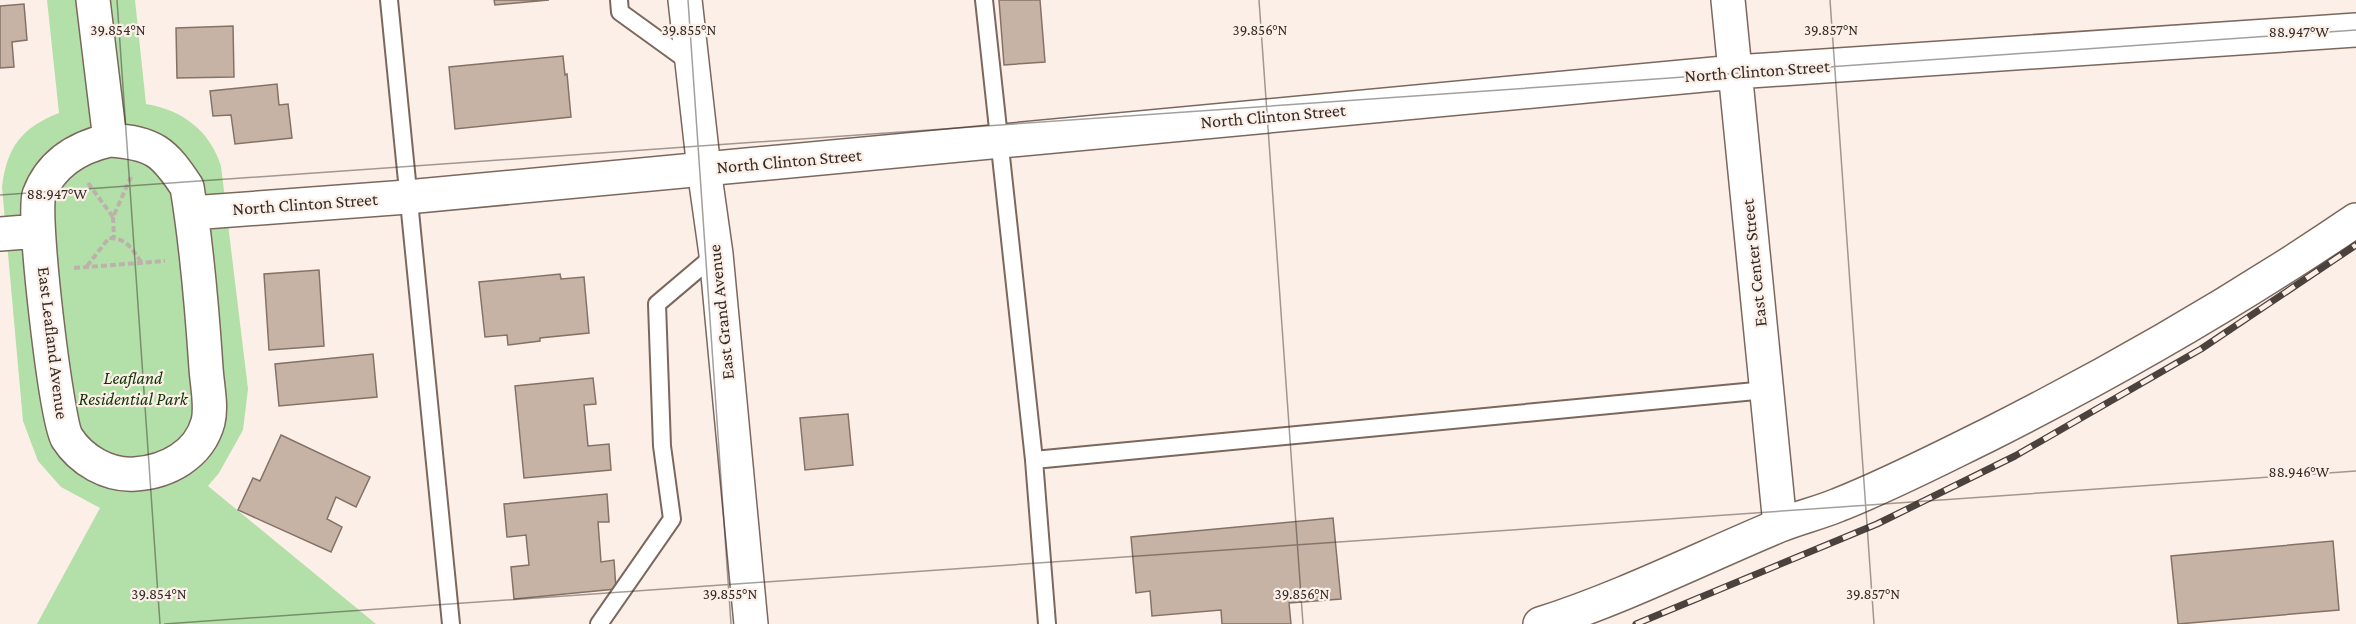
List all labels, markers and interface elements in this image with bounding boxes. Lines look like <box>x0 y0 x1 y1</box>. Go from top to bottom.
text: 39.854°N <box>90 22 146 38</box>
text: 39.855°N <box>662 22 716 38</box>
text: 39.856°N <box>1233 22 1288 38</box>
text: 39.857°N <box>1804 22 1858 38</box>
text: 88.947°W <box>2269 24 2329 40</box>
street label: North Clinton Street <box>1684 56 1831 86</box>
street label: North Clinton Street <box>1200 100 1348 132</box>
street label: North Clinton Street <box>716 145 864 177</box>
text: 88.947°W <box>27 186 87 202</box>
street label: North Clinton Street <box>232 189 379 219</box>
street label: East Center Street <box>1737 197 1771 328</box>
street label: East Grand Avenue <box>704 243 738 381</box>
street label: East Leafland Avenue <box>34 266 72 420</box>
park label: Leafland Residential Park <box>79 368 189 409</box>
text: 88.946°W <box>2269 464 2330 480</box>
text: 39.854°N <box>131 586 187 602</box>
text: 39.855°N <box>703 586 757 602</box>
text: 39.856°N <box>1275 586 1330 602</box>
text: 39.857°N <box>1846 586 1900 602</box>

